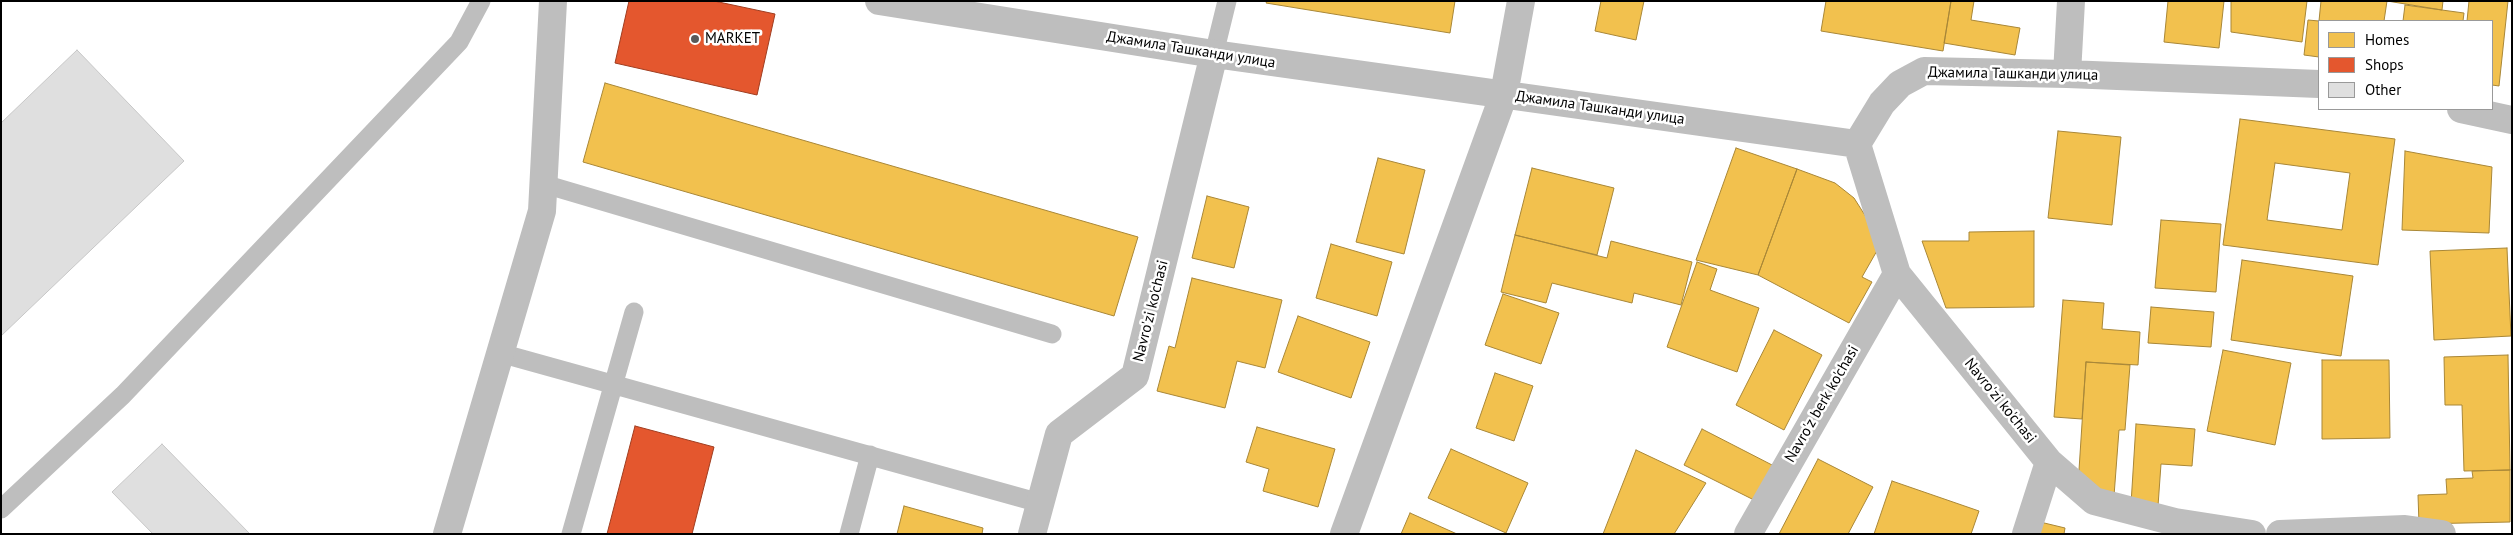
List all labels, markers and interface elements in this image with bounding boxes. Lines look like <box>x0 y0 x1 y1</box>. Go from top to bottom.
legend <box>2318 20 2493 110</box>
street label: Джамила Ташканди улица <box>1105 28 1277 72</box>
place label: MARKET <box>705 30 760 48</box>
text: Homes <box>2365 30 2409 49</box>
marker: MARKET <box>689 33 701 45</box>
text: Shops <box>2365 55 2404 74</box>
street label: Джамила Ташканди улица <box>1928 64 2098 84</box>
text: Other <box>2365 80 2401 99</box>
street label: Джамила Ташканди улица <box>1514 87 1686 129</box>
street label: Navro'zi ko'chasi <box>1130 258 1172 364</box>
street label: Navro'z berk ko'chasi <box>1781 342 1863 466</box>
street label: Navro'zi ko'chasi <box>1960 355 2040 447</box>

